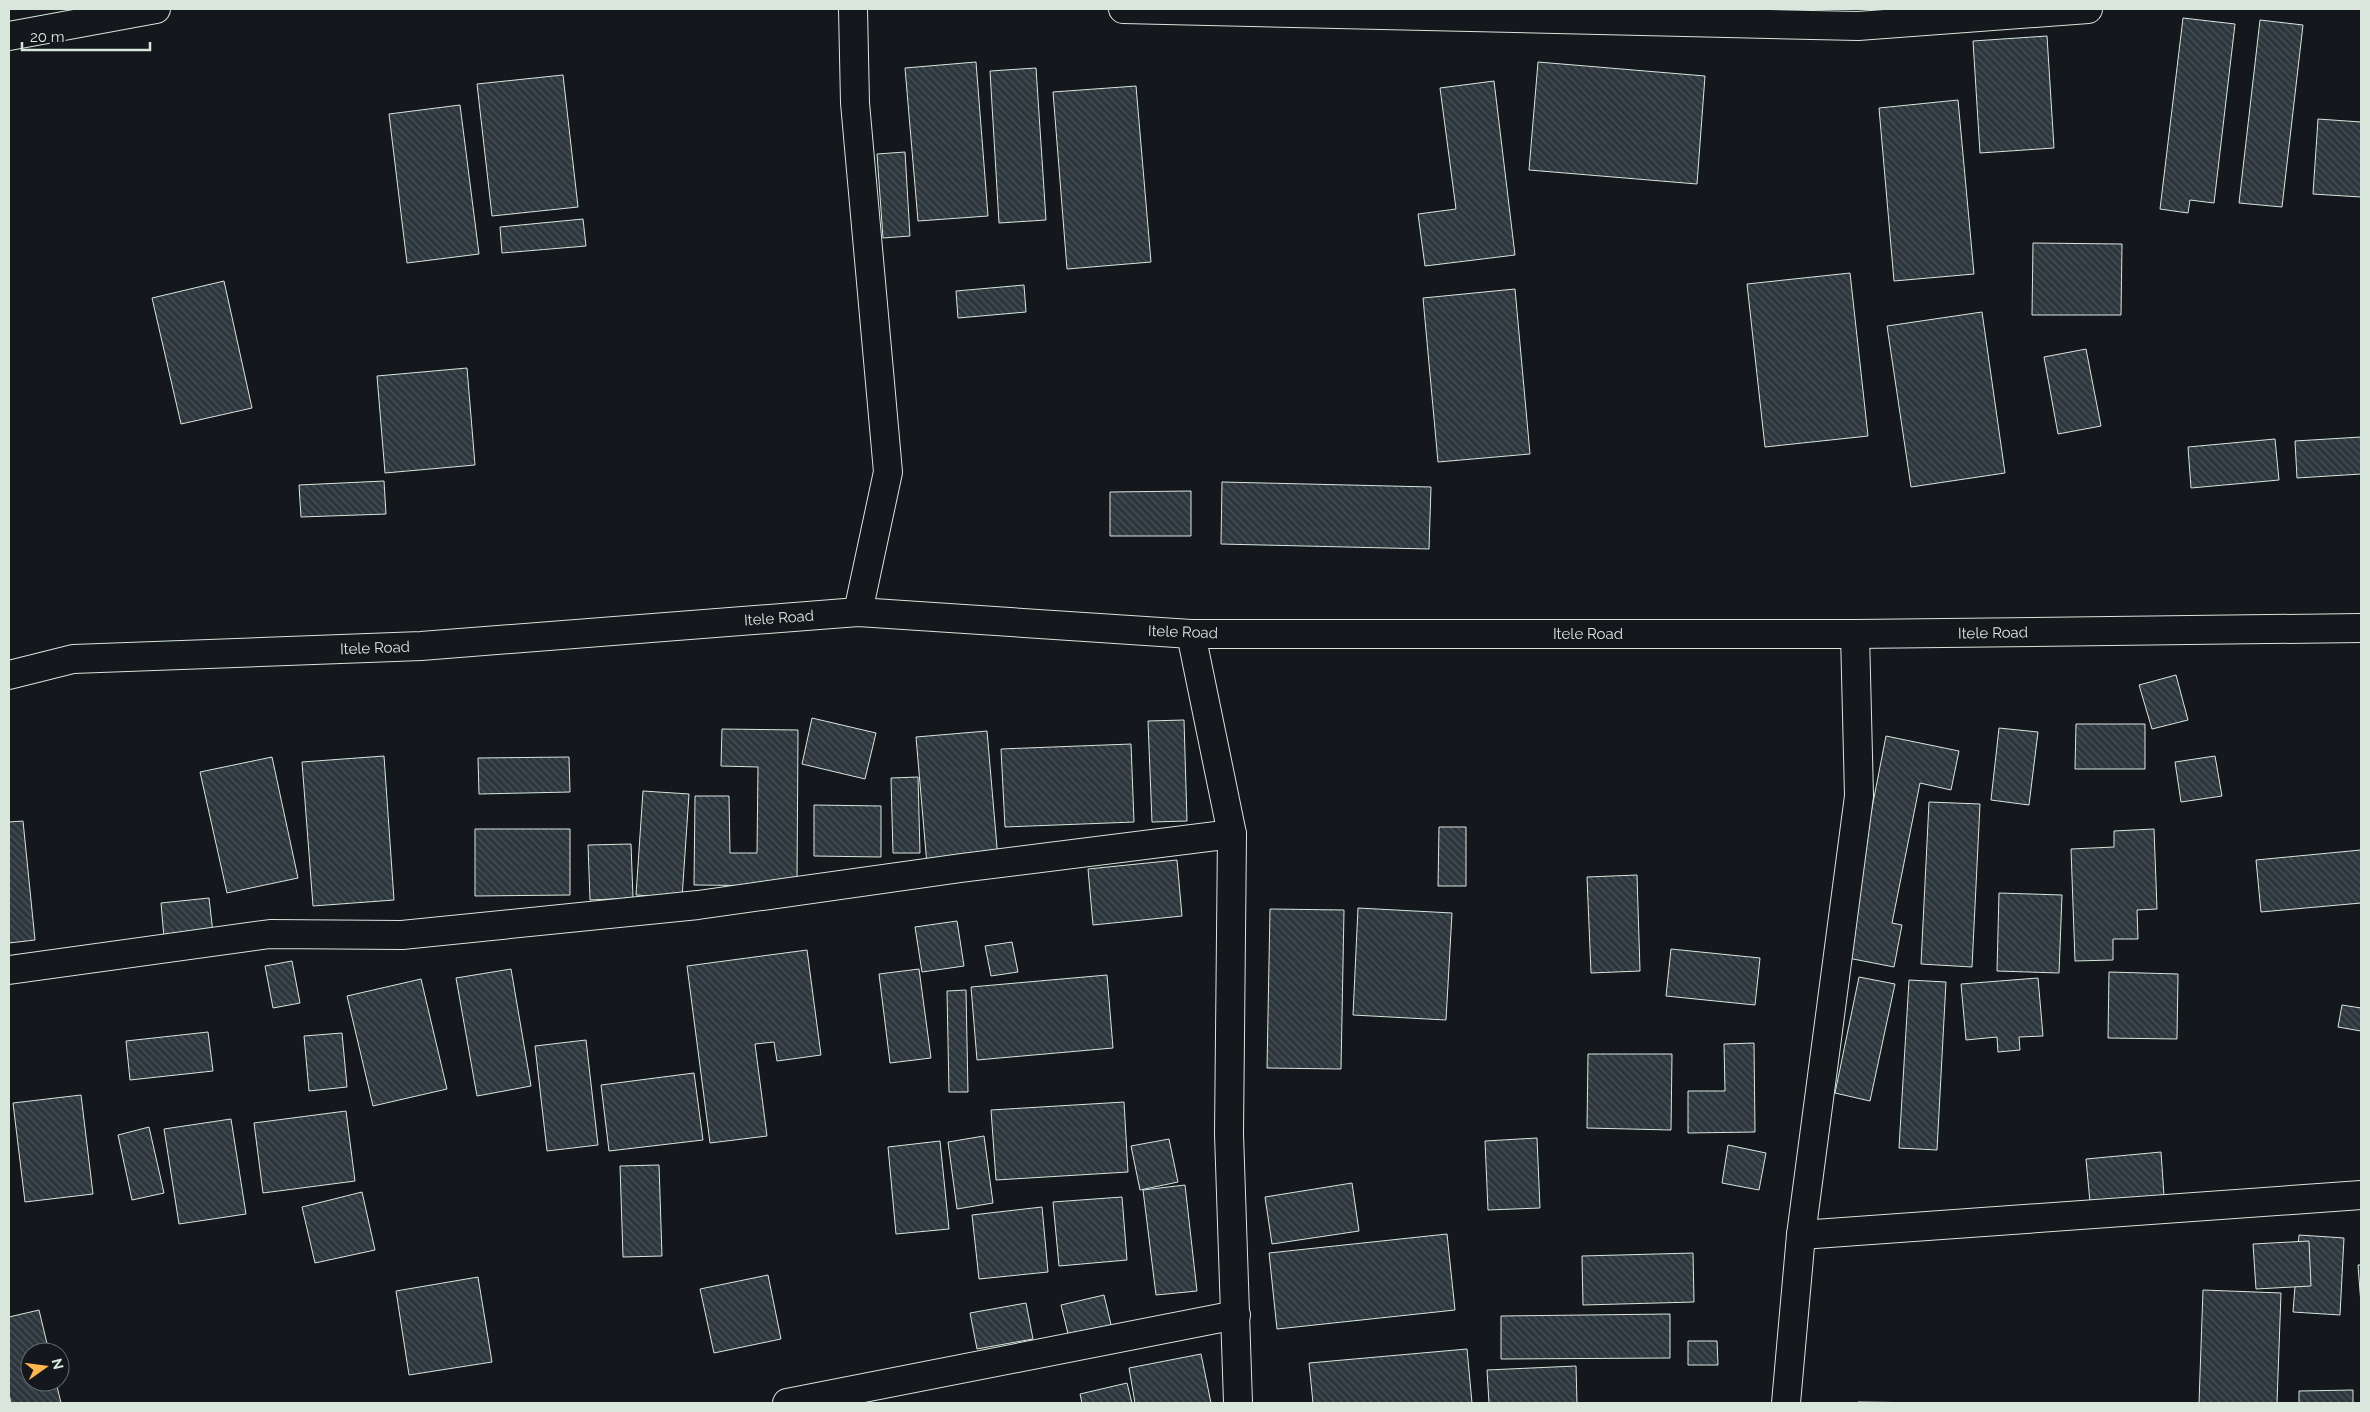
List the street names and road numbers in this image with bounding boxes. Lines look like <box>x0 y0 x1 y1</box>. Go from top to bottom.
street label: Itele Road <box>743 607 815 629</box>
street label: Itele Road <box>1148 622 1218 642</box>
street label: Itele Road <box>1958 623 2028 643</box>
street label: Itele Road <box>1553 625 1623 643</box>
street label: Itele Road <box>340 638 410 658</box>

